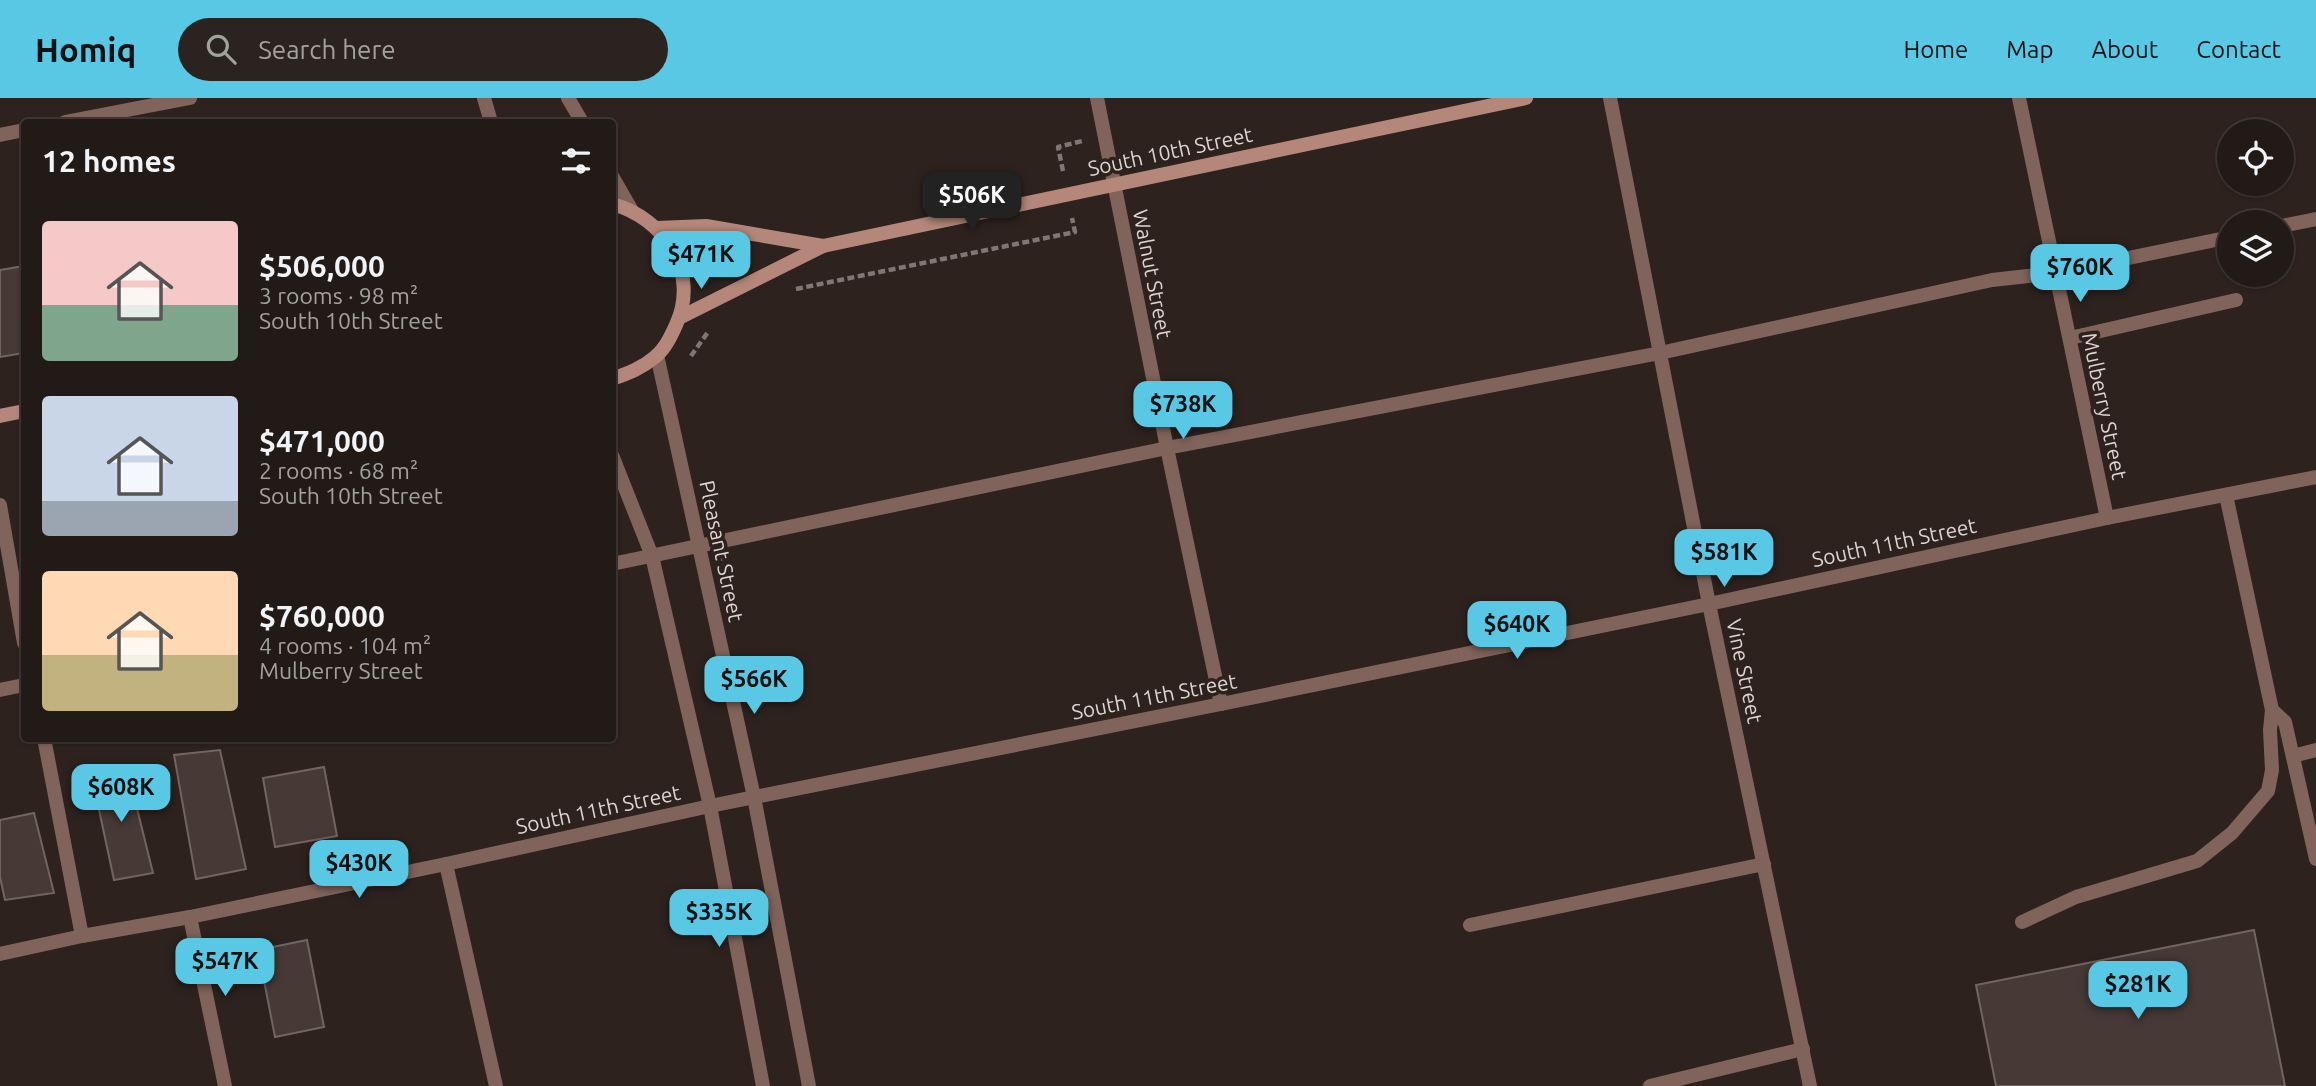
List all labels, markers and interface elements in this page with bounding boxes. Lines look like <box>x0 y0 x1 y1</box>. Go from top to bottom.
search box <box>178 18 668 81</box>
icon: search <box>202 30 240 68</box>
text: Homiq <box>35 31 136 68</box>
text: Search here <box>258 35 396 64</box>
text: Home <box>1903 36 1968 63</box>
text: Map <box>2006 36 2053 63</box>
text: About <box>2091 36 2158 63</box>
text: Contact <box>2196 36 2281 63</box>
map controls <box>2217 119 2294 287</box>
button: locate <box>2217 119 2294 196</box>
street label: South 10th Street <box>1085 122 1255 180</box>
icon: filters <box>557 142 595 180</box>
text: 12 homes <box>42 144 176 178</box>
pin: $506K <box>923 172 1021 232</box>
text: $506K <box>938 182 1006 207</box>
street label: Walnut Street <box>1129 207 1177 341</box>
button: layers <box>2217 210 2294 287</box>
pin: $471K <box>652 232 750 291</box>
text: $471K <box>667 241 735 266</box>
pin: $760K <box>2031 244 2129 304</box>
icon: home <box>98 249 182 333</box>
text: $506,000 <box>259 249 385 283</box>
text: $760K <box>2046 254 2114 279</box>
text: 3 rooms · 98 m² <box>259 283 418 308</box>
text: South 10th Street <box>259 308 443 333</box>
street label: Mulberry Street <box>2078 330 2132 482</box>
pin: $738K <box>1134 382 1232 441</box>
text: $738K <box>1149 391 1217 416</box>
icon: home <box>98 424 182 508</box>
text: $471,000 <box>259 424 385 458</box>
text: 2 rooms · 68 m² <box>259 458 418 483</box>
street label: Pleasant Street <box>695 478 749 624</box>
text: South 10th Street <box>259 483 443 508</box>
street label: South 11th Street <box>1809 513 1979 571</box>
pin: $581K <box>1675 530 1773 589</box>
text: $581K <box>1690 539 1758 564</box>
icon: home <box>98 599 182 683</box>
text: $760,000 <box>259 599 385 633</box>
pin: $640K <box>1468 602 1566 661</box>
text: $640K <box>1483 611 1551 636</box>
street label: Vine Street <box>1722 617 1768 725</box>
text: 4 rooms · 104 m² <box>259 633 431 658</box>
pin: $566K <box>705 656 803 716</box>
text: Mulberry Street <box>259 658 423 683</box>
text: $566K <box>720 666 788 691</box>
street label: South 11th Street <box>1069 668 1239 724</box>
pin: $608K <box>72 764 170 824</box>
text: $608K <box>87 774 155 799</box>
street label: South 11th Street <box>513 780 683 838</box>
pin: $430K <box>310 840 408 900</box>
text: $430K <box>325 850 393 875</box>
pin: $335K <box>670 890 768 949</box>
text: $335K <box>685 899 753 924</box>
pin: $547K <box>176 939 274 998</box>
text: $547K <box>191 948 259 973</box>
pin: $281K <box>2089 962 2187 1021</box>
text: $281K <box>2104 971 2172 996</box>

